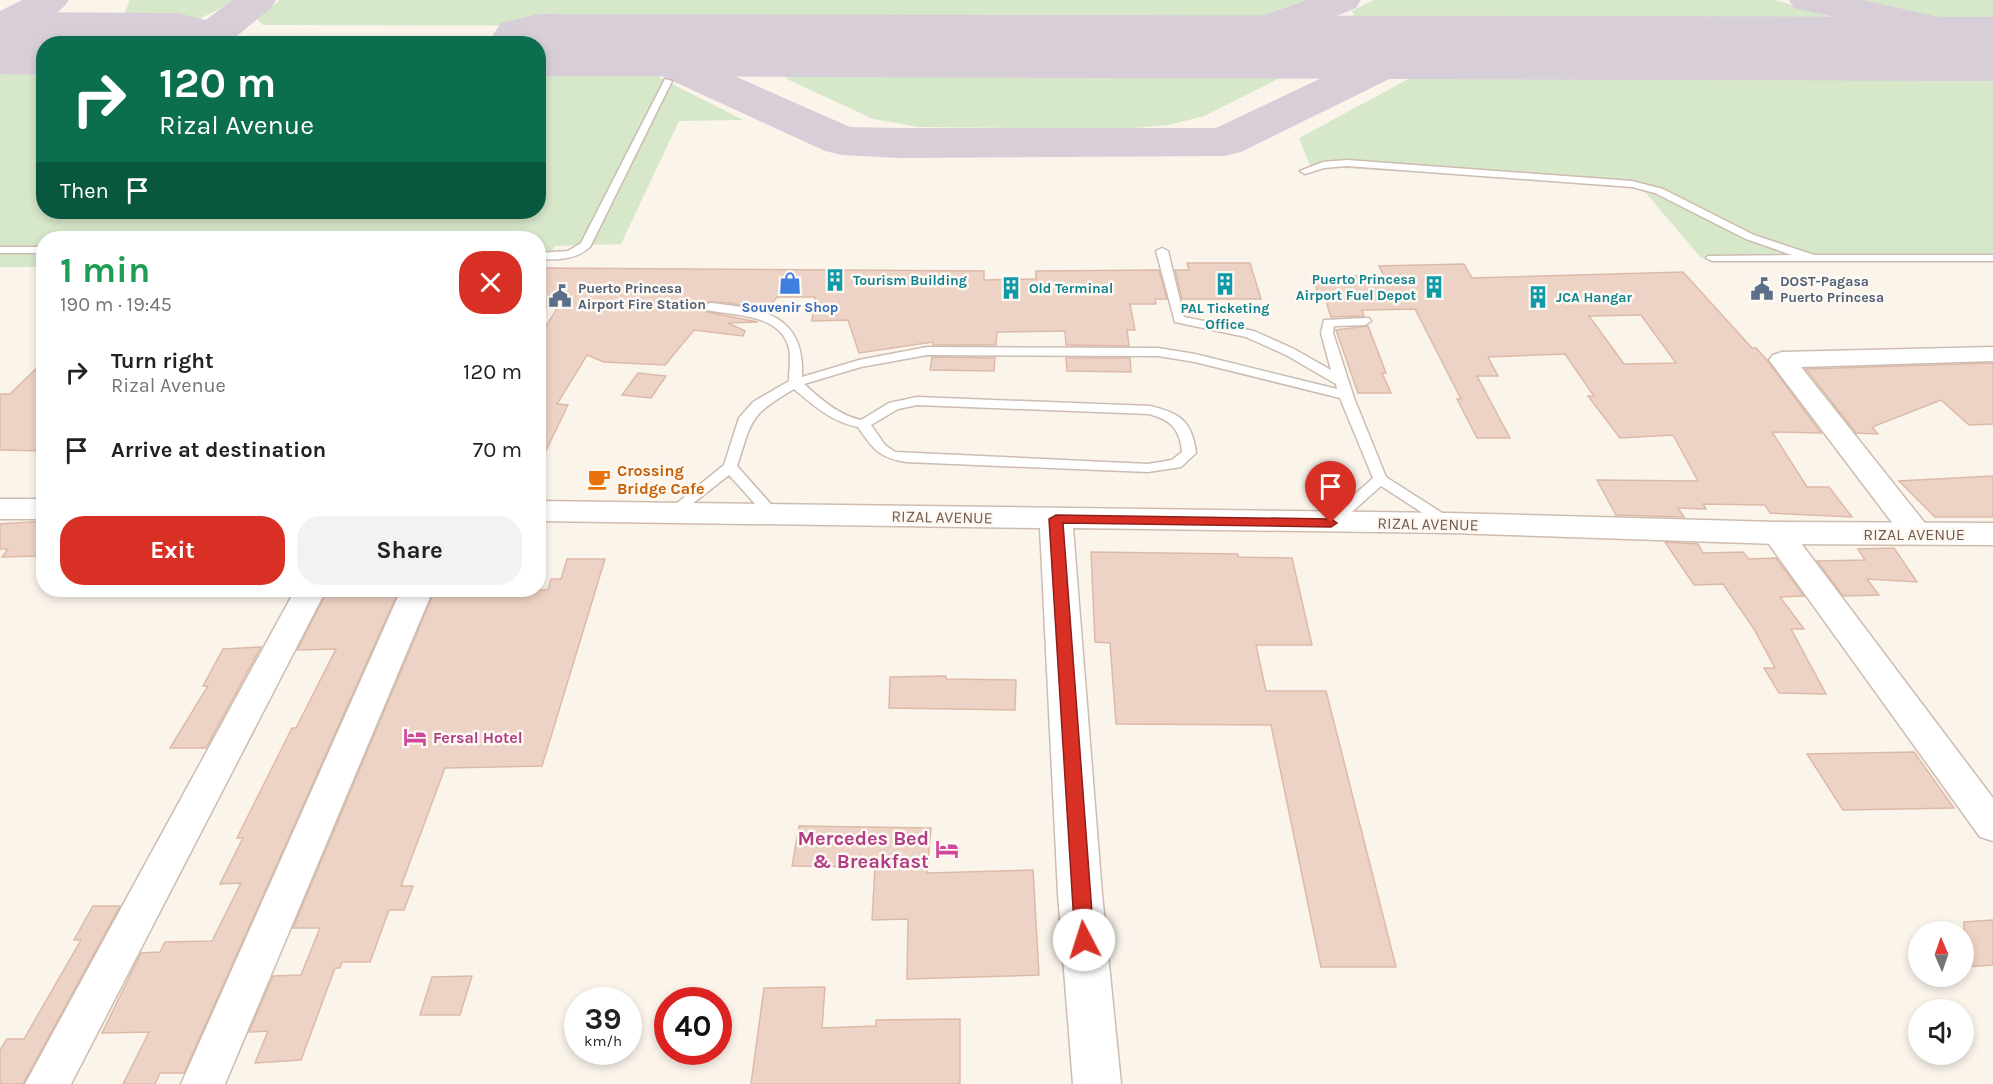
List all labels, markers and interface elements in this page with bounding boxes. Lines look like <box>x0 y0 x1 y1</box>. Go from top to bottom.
text: 120 m <box>159 58 276 108</box>
icon: right <box>60 60 138 138</box>
text: Rizal Avenue <box>159 109 314 141</box>
icon: arrive <box>121 174 154 207</box>
text: Then <box>60 178 109 204</box>
text: 1 min <box>60 249 150 291</box>
button: close <box>459 251 522 314</box>
building icon: Tourism Building <box>822 267 848 293</box>
shop icon: Souvenir Shop <box>777 270 803 296</box>
building icon: PAL Ticketing Office <box>1212 271 1238 297</box>
place label: Puerto Princesa Airport Fuel Depot <box>1296 271 1416 304</box>
place label: Tourism Building <box>853 272 967 289</box>
place label: DOST-Pagasa Puerto Princesa <box>1780 273 1884 306</box>
building icon: Puerto Princesa Airport Fuel Depot <box>1421 274 1447 300</box>
building icon: Old Terminal <box>998 275 1024 301</box>
public building icon: DOST-Pagasa Puerto Princesa <box>1749 276 1775 302</box>
place label: Puerto Princesa Airport Fire Station <box>578 280 706 313</box>
place label: Old Terminal <box>1029 280 1113 297</box>
public building icon: Puerto Princesa Airport Fire Station <box>547 283 573 309</box>
building icon: JCA Hangar <box>1525 284 1551 310</box>
place label: JCA Hangar <box>1556 289 1633 306</box>
text: 190 m · 19:45 <box>60 293 172 316</box>
place label: Souvenir Shop <box>742 299 838 316</box>
place label: PAL Ticketing Office <box>1181 300 1269 333</box>
text: Turn right <box>111 348 214 374</box>
icon: right <box>60 356 93 389</box>
text: 120 m <box>463 359 522 385</box>
text: Rizal Avenue <box>111 374 226 397</box>
icon: arrive <box>60 434 93 467</box>
text: Arrive at destination <box>111 437 326 463</box>
text: 70 m <box>473 437 522 463</box>
place label: Crossing Bridge Cafe <box>617 461 704 498</box>
pin <box>1305 461 1356 523</box>
cafe icon: Crossing Bridge Cafe <box>586 466 612 492</box>
icon: arrive <box>1314 470 1347 503</box>
street label: RIZAL AVENUE <box>891 507 993 527</box>
street label: RIZAL AVENUE <box>1377 514 1479 534</box>
button: Exit <box>60 516 285 585</box>
button: Share <box>297 516 522 585</box>
street label: RIZAL AVENUE <box>1863 525 1965 544</box>
hotel icon: Fersal Hotel <box>402 724 428 750</box>
place label: Fersal Hotel <box>433 728 523 747</box>
place label: Mercedes Bed & Breakfast <box>798 827 929 873</box>
hotel icon: Mercedes Bed & Breakfast <box>934 836 960 862</box>
position arrow <box>1052 908 1116 972</box>
north arrow <box>1908 921 1974 987</box>
map controls <box>1908 921 1974 1065</box>
speed limit sign: 40 <box>654 987 732 1065</box>
button: sound <box>1908 999 1974 1065</box>
text: 39 <box>585 1001 621 1037</box>
text: km/h <box>584 1032 622 1050</box>

